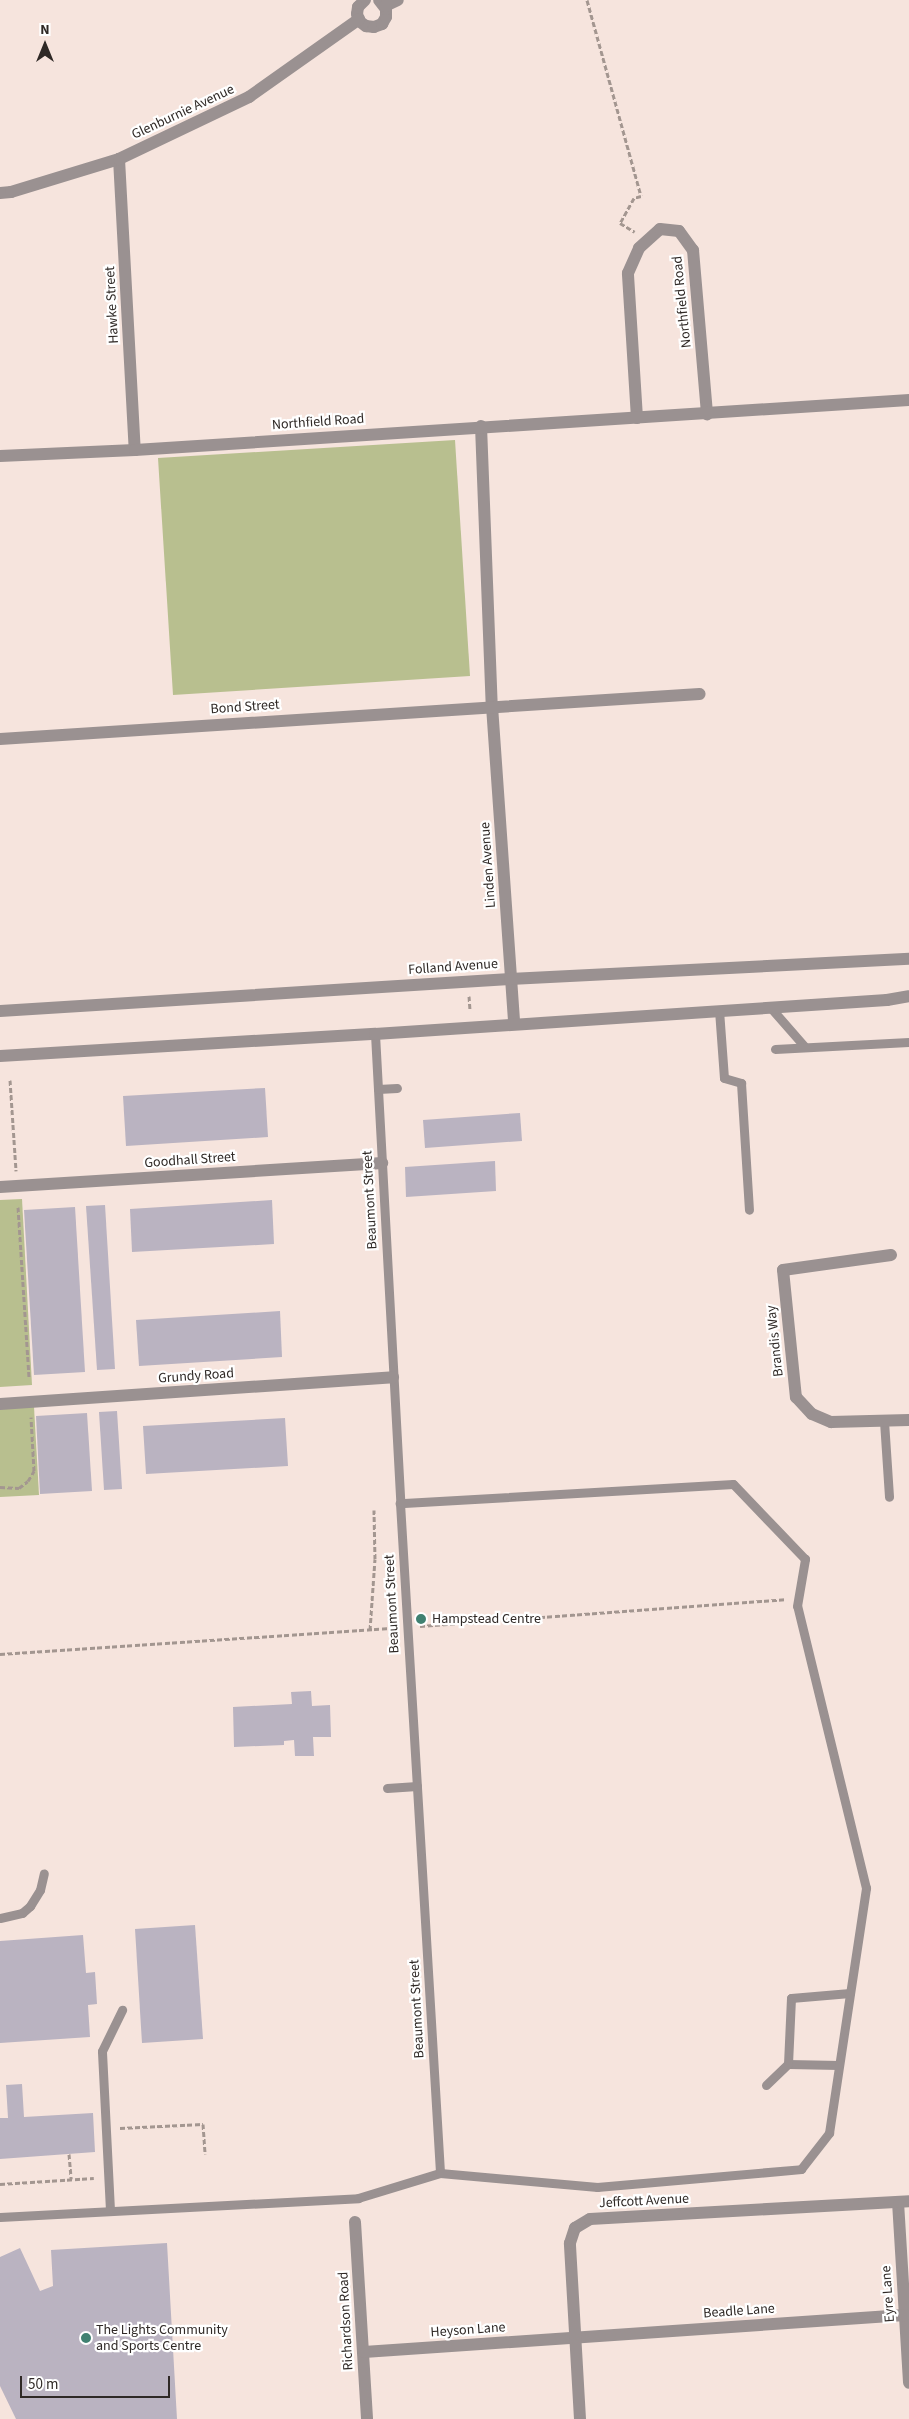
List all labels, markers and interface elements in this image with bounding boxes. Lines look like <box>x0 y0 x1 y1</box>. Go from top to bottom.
north arrow <box>20 20 70 70</box>
text: N <box>40 20 50 40</box>
street label: Glenburnie Avenue <box>129 81 237 143</box>
street label: Northfield Road <box>669 255 695 349</box>
street label: Hawke Street <box>102 266 122 344</box>
street label: Northfield Road <box>271 410 365 434</box>
street label: Bond Street <box>210 696 280 718</box>
street label: Linden Avenue <box>477 821 499 909</box>
street label: Folland Avenue <box>408 955 498 979</box>
street label: Goodhall Street <box>144 1148 236 1172</box>
street label: Beaumont Street <box>359 1150 381 1250</box>
street label: Brandis Way <box>763 1304 787 1378</box>
street label: Grundy Road <box>158 1365 234 1387</box>
street label: Beaumont Street <box>381 1554 403 1654</box>
place label: Hampstead Centre <box>432 1611 541 1627</box>
marker: Hampstead Centre <box>414 1612 428 1626</box>
street label: Beaumont Street <box>406 1959 428 2059</box>
street label: Jeffcott Avenue <box>599 2190 689 2212</box>
street label: Eyre Lane <box>878 2265 898 2323</box>
street label: Richardson Road <box>335 2271 357 2371</box>
street label: Beadle Lane <box>703 2300 775 2322</box>
street label: Heyson Lane <box>430 2319 506 2341</box>
place label: The Lights Community and Sports Centre <box>96 2322 228 2354</box>
marker: The Lights Community and Sports Centre <box>80 2332 92 2344</box>
scale bar <box>22 2366 172 2398</box>
text: 50 m <box>28 2374 58 2395</box>

